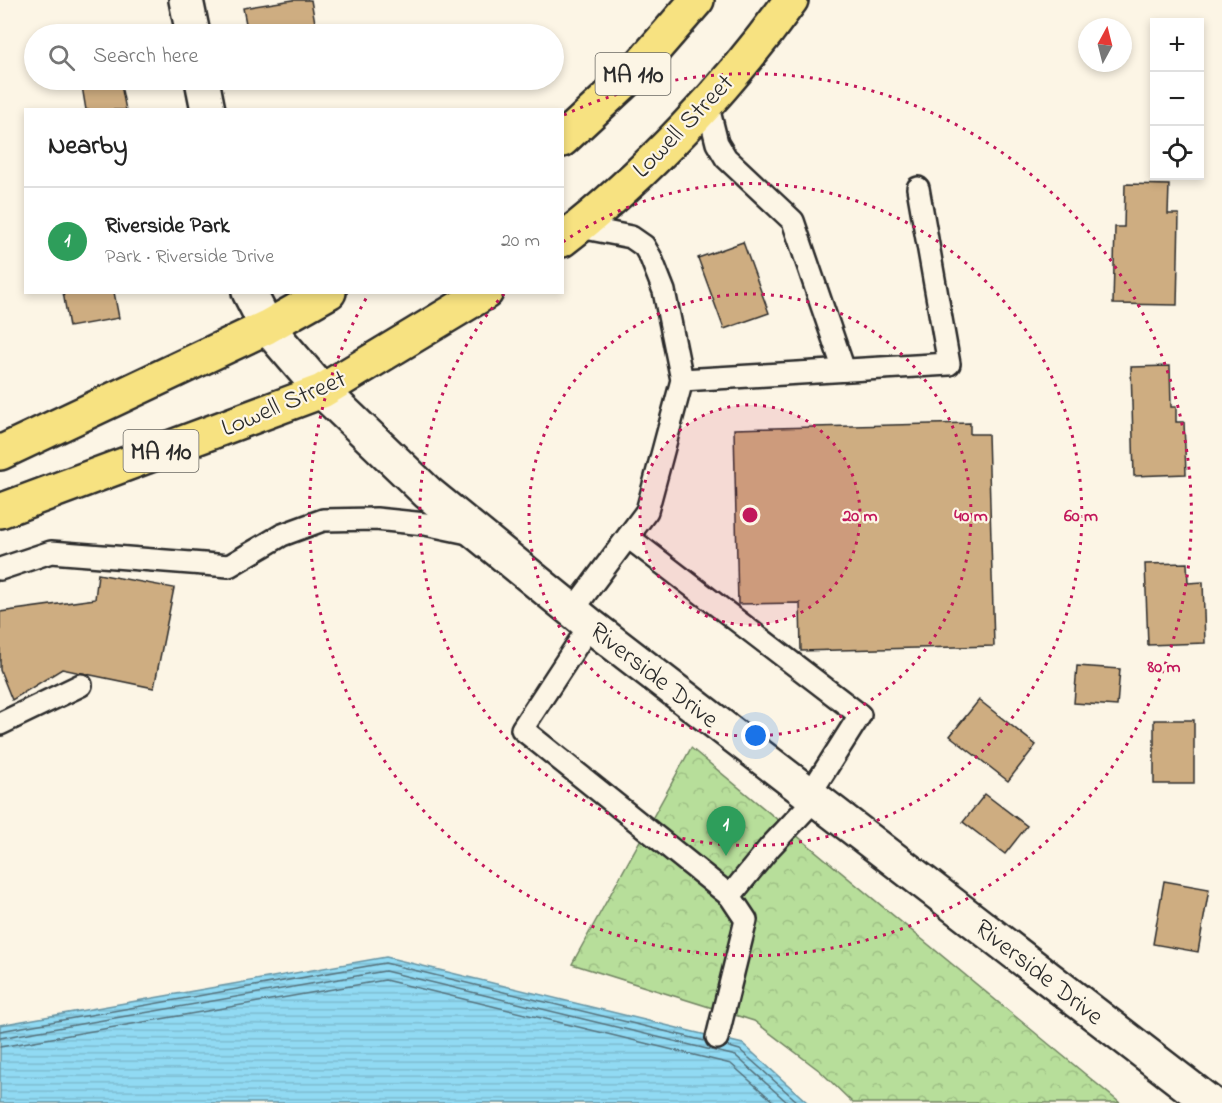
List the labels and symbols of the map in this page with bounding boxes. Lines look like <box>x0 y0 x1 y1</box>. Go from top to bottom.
north arrow <box>1078 18 1132 72</box>
road number: MA 110 <box>596 53 670 95</box>
street label: Lowell Street <box>624 66 744 188</box>
street label: Lowell Street <box>216 361 353 448</box>
road number: MA 110 <box>124 430 198 472</box>
text: 20 m <box>841 504 878 530</box>
text: 40 m <box>954 504 988 530</box>
text: 60 m <box>1064 504 1098 530</box>
centre of rings <box>740 505 760 525</box>
street label: Riverside Drive <box>581 614 726 739</box>
text: 80 m <box>1147 655 1181 681</box>
your location <box>741 721 770 750</box>
pin: 1 <box>706 806 746 856</box>
street label: Riverside Drive <box>966 911 1111 1036</box>

